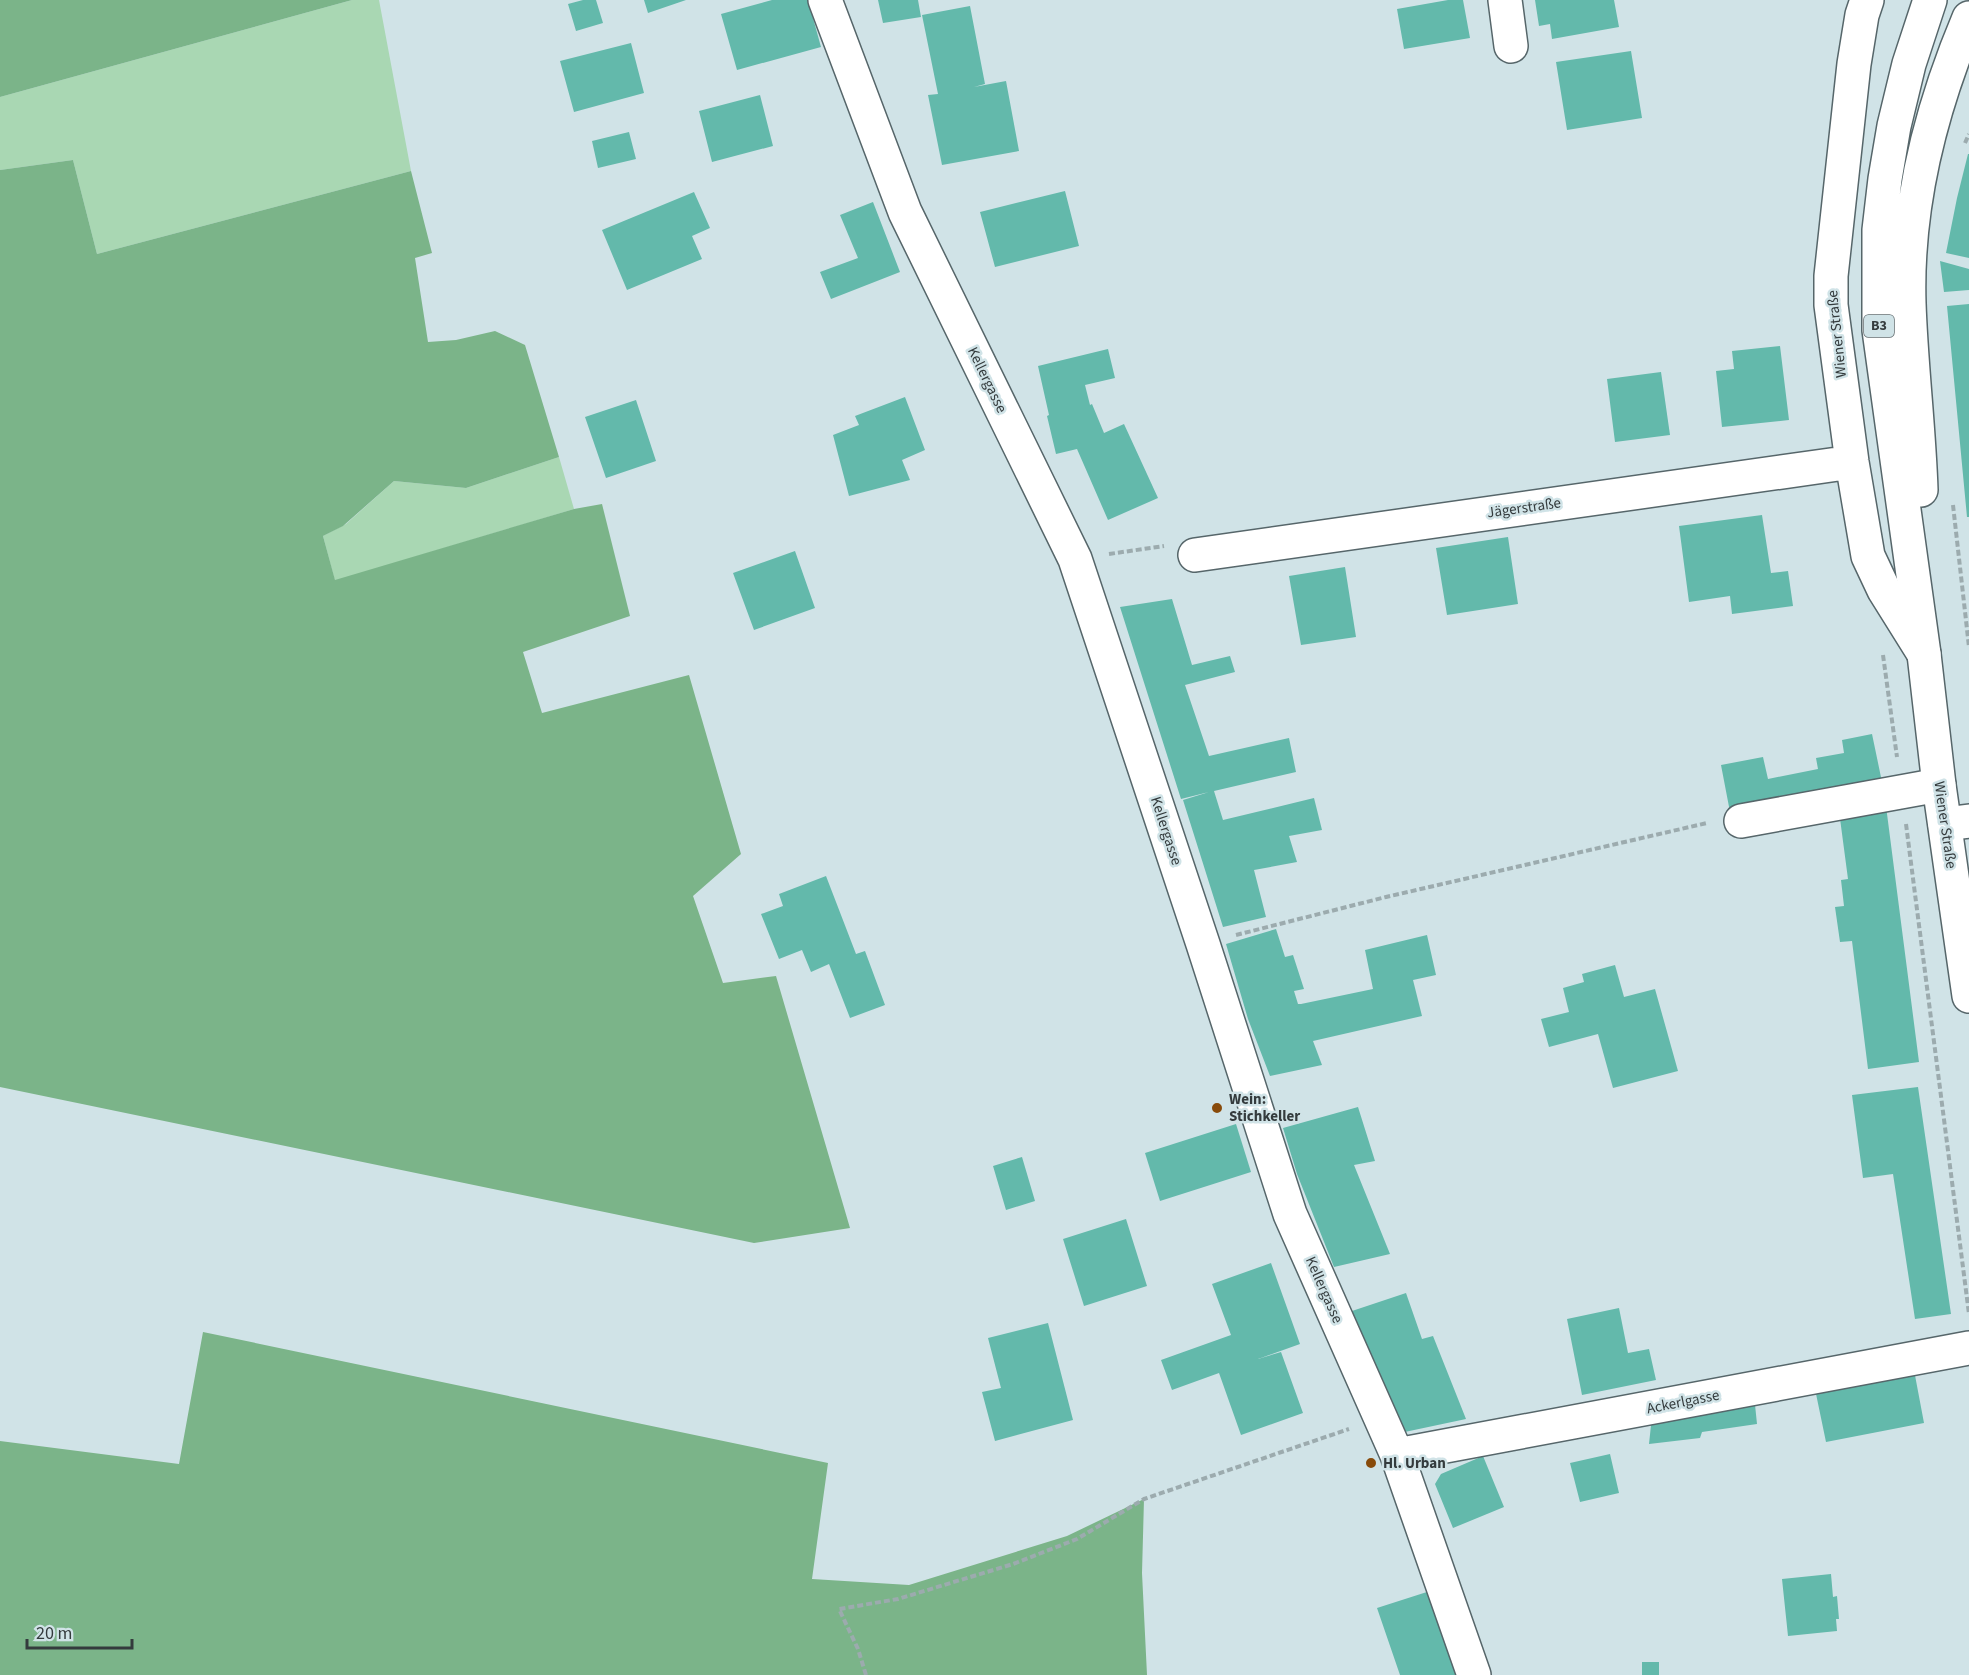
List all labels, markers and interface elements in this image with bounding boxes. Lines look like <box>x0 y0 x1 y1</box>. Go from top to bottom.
street label: Wiener Straße <box>1822 289 1852 379</box>
road number: B3 <box>1864 315 1894 337</box>
street label: Kellergasse <box>962 343 1012 417</box>
street label: Jägerstraße <box>1486 492 1562 524</box>
street label: Wiener Straße <box>1928 780 1962 870</box>
street label: Kellergasse <box>1145 794 1187 868</box>
place label: Wein: Stichkeller <box>1229 1089 1300 1127</box>
marker: Wein: Stichkeller <box>1210 1101 1224 1115</box>
street label: Kellergasse <box>1300 1253 1348 1327</box>
street label: Ackerlgasse <box>1645 1385 1721 1419</box>
place label: Hl. Urban <box>1383 1453 1446 1474</box>
marker: Hl. Urban <box>1364 1456 1378 1470</box>
scale bar <box>27 1612 132 1650</box>
text: 20 m <box>36 1621 72 1646</box>

